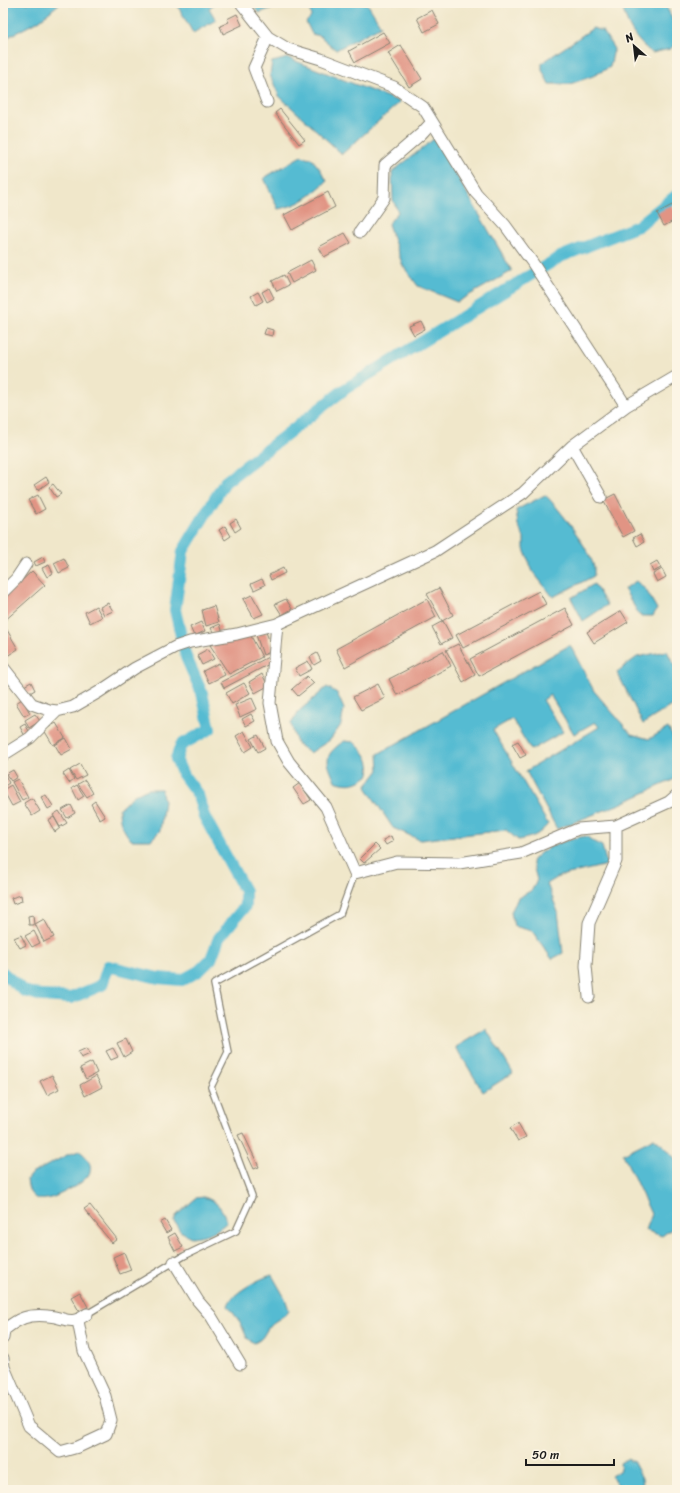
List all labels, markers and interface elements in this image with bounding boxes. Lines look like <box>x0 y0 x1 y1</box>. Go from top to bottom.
north arrow <box>614 26 654 66</box>
text: N <box>621 27 638 48</box>
scale bar <box>526 1441 614 1467</box>
text: 50 m <box>532 1444 559 1466</box>

